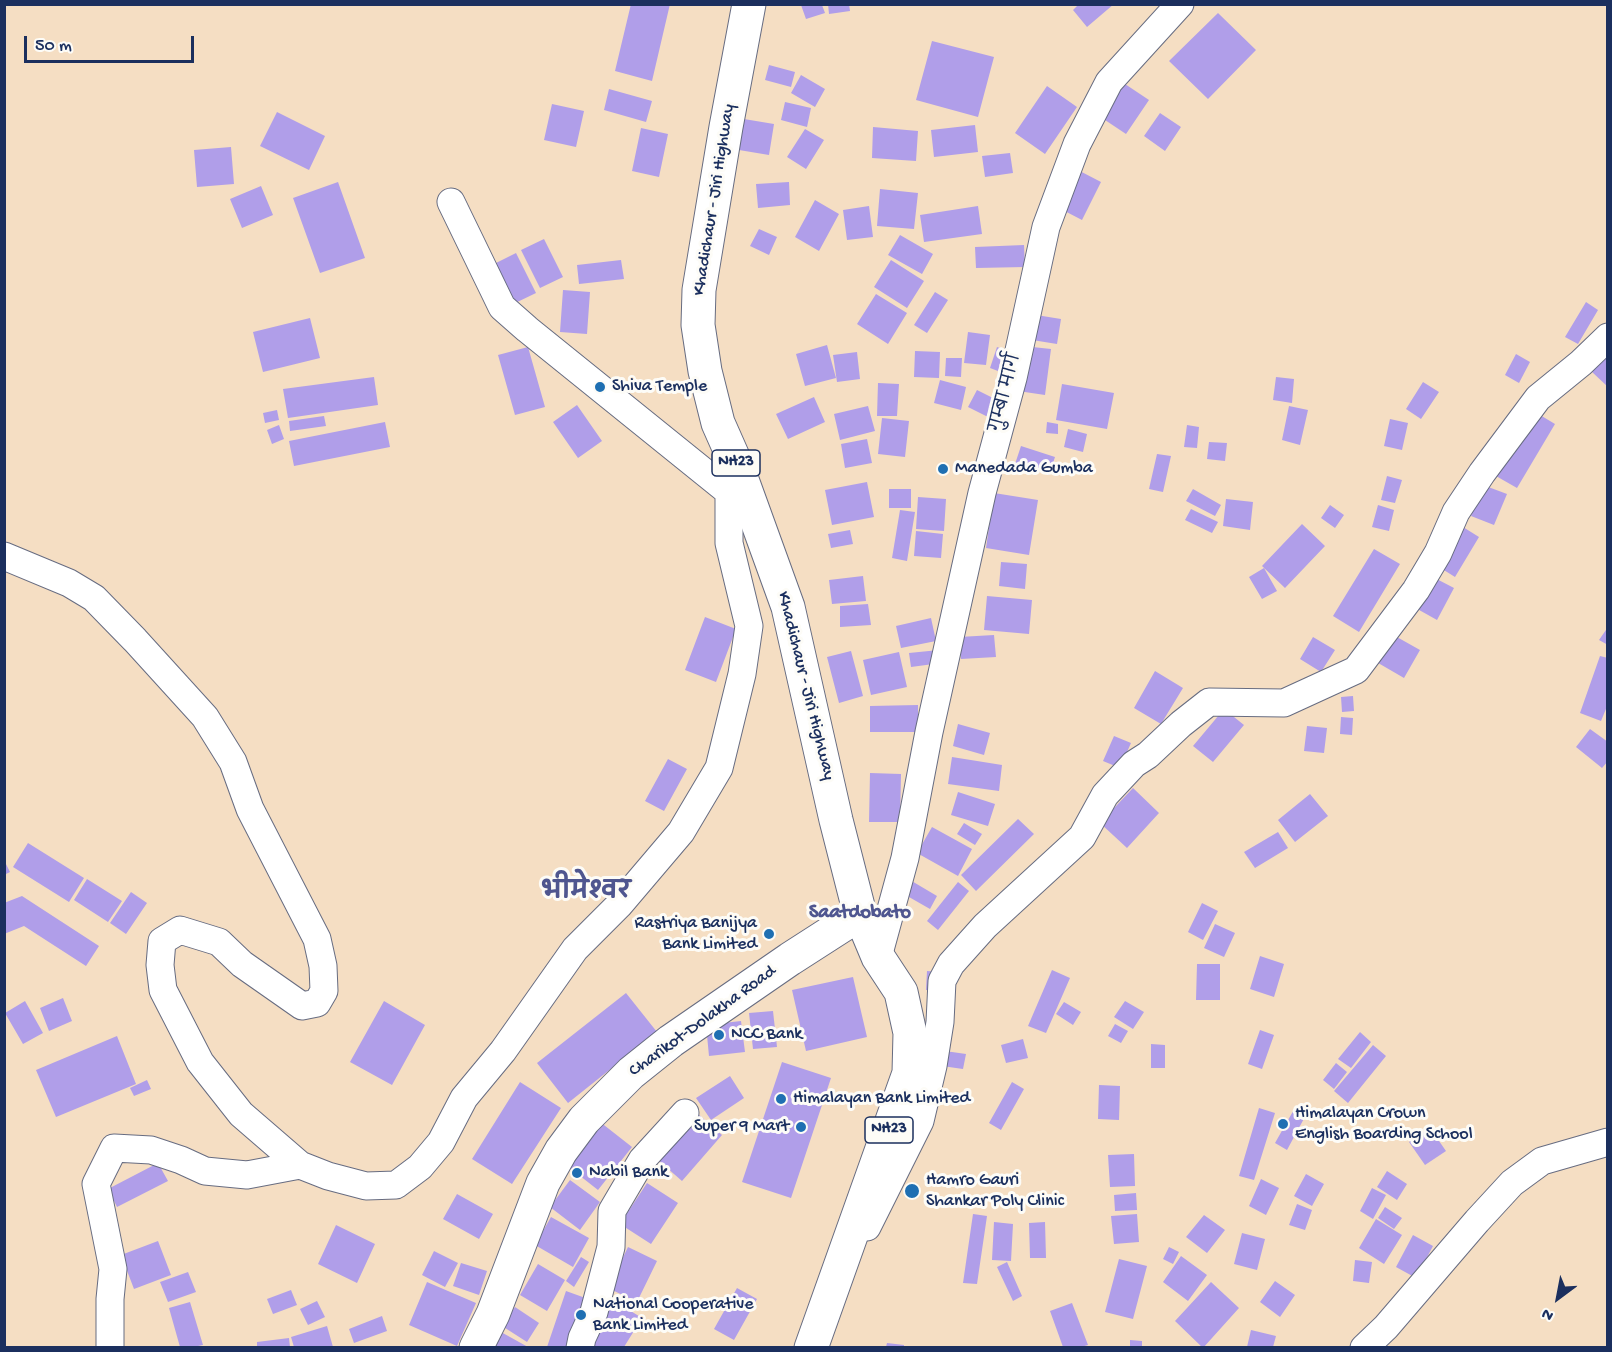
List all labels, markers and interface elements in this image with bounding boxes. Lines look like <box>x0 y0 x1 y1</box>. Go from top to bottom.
scale bar <box>27 24 196 62</box>
text: 50 m <box>35 36 72 57</box>
street label: Khadichaur - Jiri Highway <box>689 103 741 297</box>
street label: गुम्बा मार्ग <box>987 352 1027 434</box>
place label: Shiva Temple <box>612 376 707 398</box>
marker: Shiva Temple <box>593 380 607 394</box>
road number: NH23 <box>712 450 760 476</box>
place label: Manedada Gumba <box>955 458 1093 480</box>
marker: Manedada Gumba <box>936 462 950 476</box>
street label: Khadichaur - Jiri Highway <box>771 589 839 783</box>
district label: भीमेश्वर <box>541 880 631 908</box>
district label: Saatdobato <box>809 902 911 926</box>
place label: Rastriya Banijya Bank Limited <box>634 913 757 956</box>
marker: Rastriya Banijya Bank Limited <box>762 927 776 941</box>
street label: Charikot-Dolakha Road <box>625 961 781 1083</box>
place label: NCC Bank <box>731 1024 802 1046</box>
marker: NCC Bank <box>712 1028 726 1042</box>
place label: Himalayan Bank Limited <box>793 1088 970 1110</box>
marker: Himalayan Bank Limited <box>774 1092 788 1106</box>
place label: Himalayan Crown English Boarding School <box>1295 1103 1473 1146</box>
place label: Super 9 Mart <box>694 1116 789 1138</box>
road number: NH23 <box>865 1117 913 1143</box>
marker: Himalayan Crown English Boarding School <box>1276 1117 1290 1131</box>
marker: Super 9 Mart <box>794 1120 808 1134</box>
place label: Nabil Bank <box>589 1162 668 1184</box>
marker: Nabil Bank <box>570 1166 584 1180</box>
place label: Hamro Gauri Shankar Poly Clinic <box>926 1170 1064 1212</box>
marker: Hamro Gauri Shankar Poly Clinic <box>903 1182 921 1200</box>
north arrow <box>1528 1268 1588 1328</box>
place label: National Cooperative Bank Limited <box>593 1294 754 1336</box>
text: N <box>1539 1303 1558 1325</box>
marker: National Cooperative Bank Limited <box>574 1308 588 1322</box>

